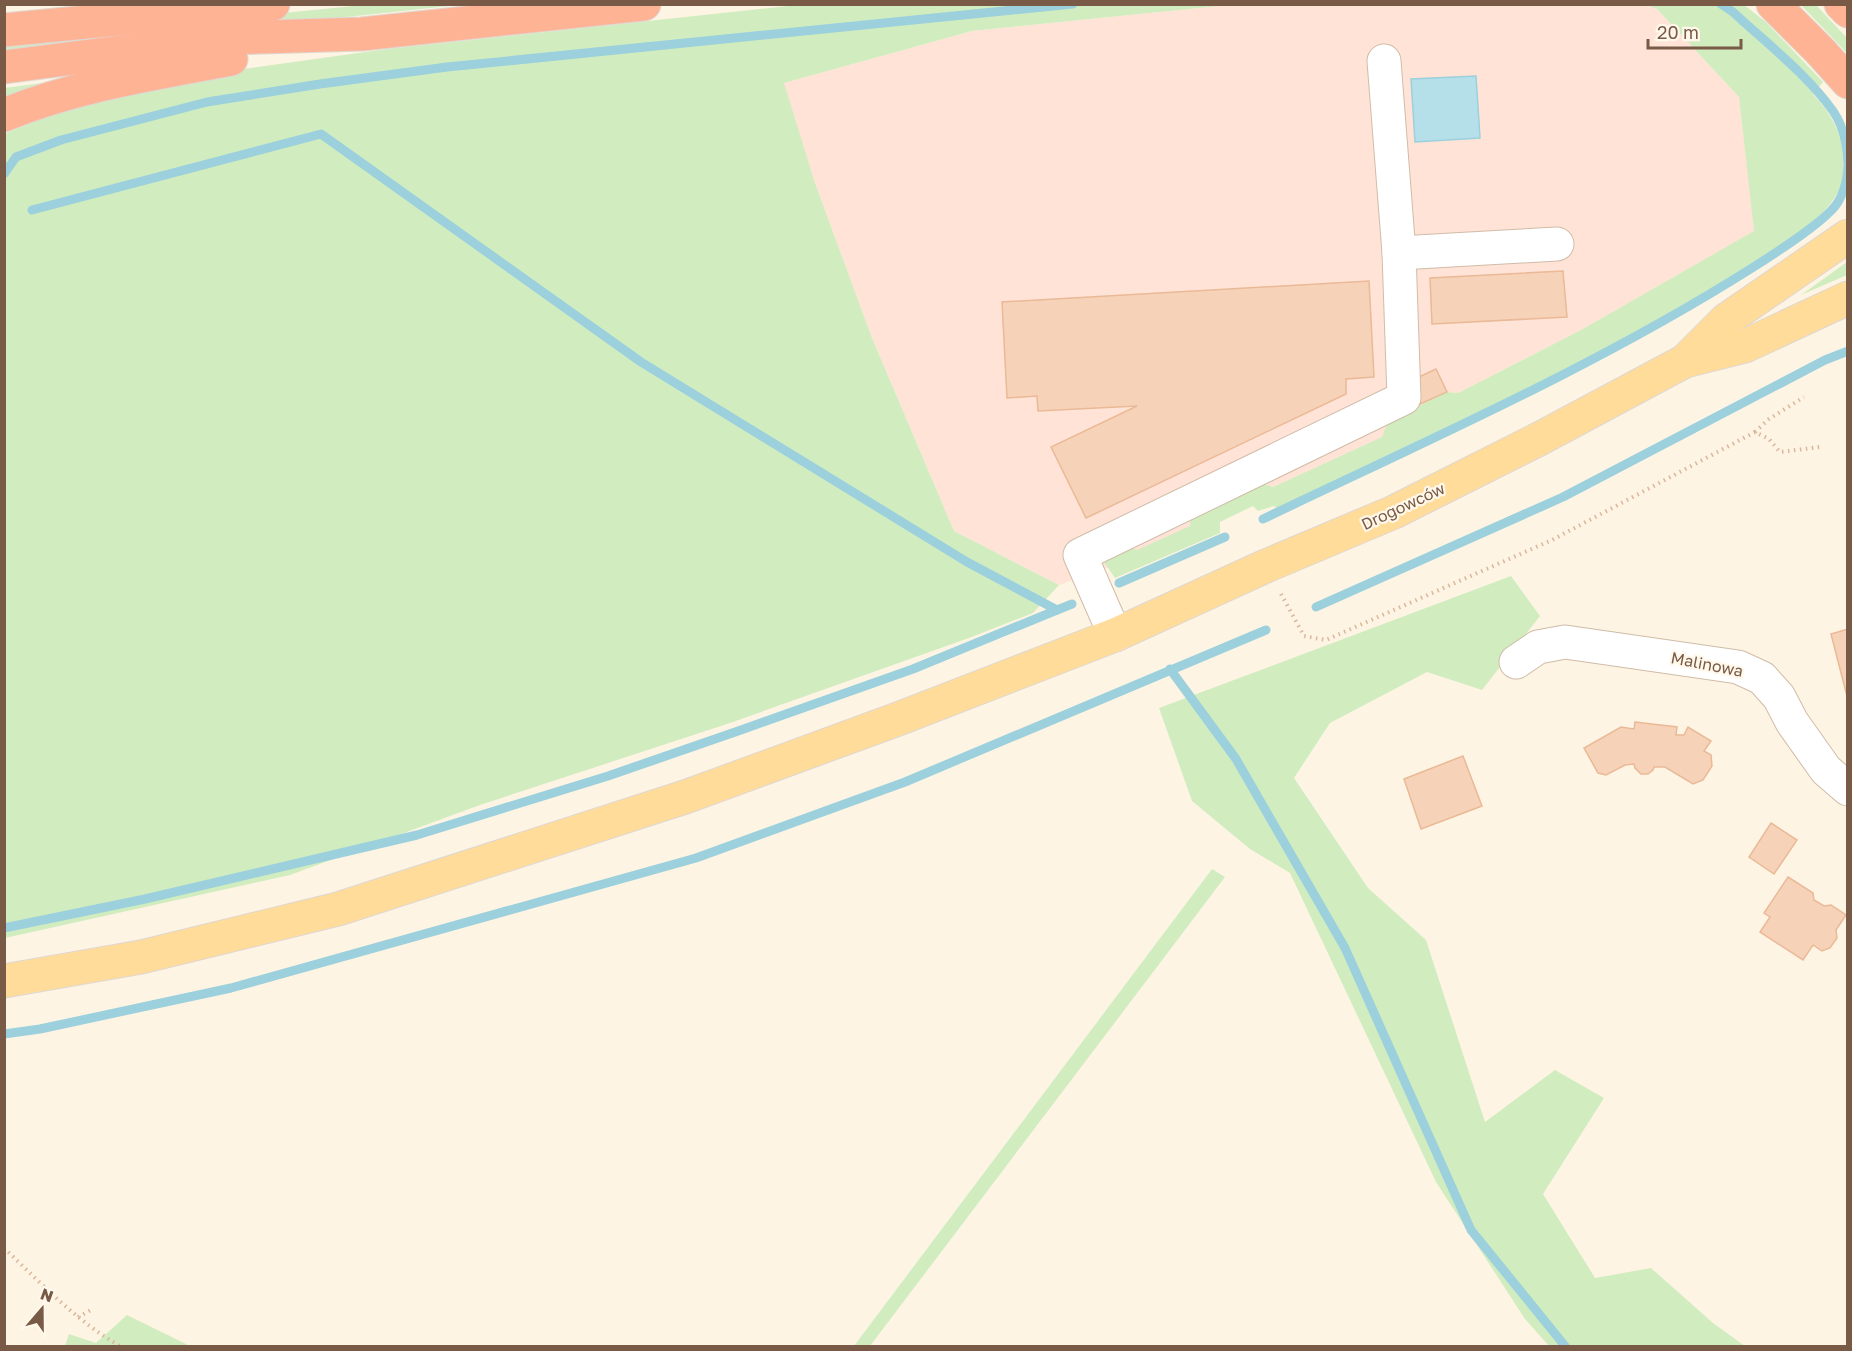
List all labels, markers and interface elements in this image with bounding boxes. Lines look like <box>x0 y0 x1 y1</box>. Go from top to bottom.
scale bar <box>1648 12 1741 50</box>
text: 20 m <box>1657 21 1699 43</box>
street label: Drogowców <box>1358 478 1448 534</box>
street label: Malinowa <box>1669 647 1745 681</box>
north arrow <box>12 1279 72 1339</box>
text: N <box>38 1283 56 1306</box>

